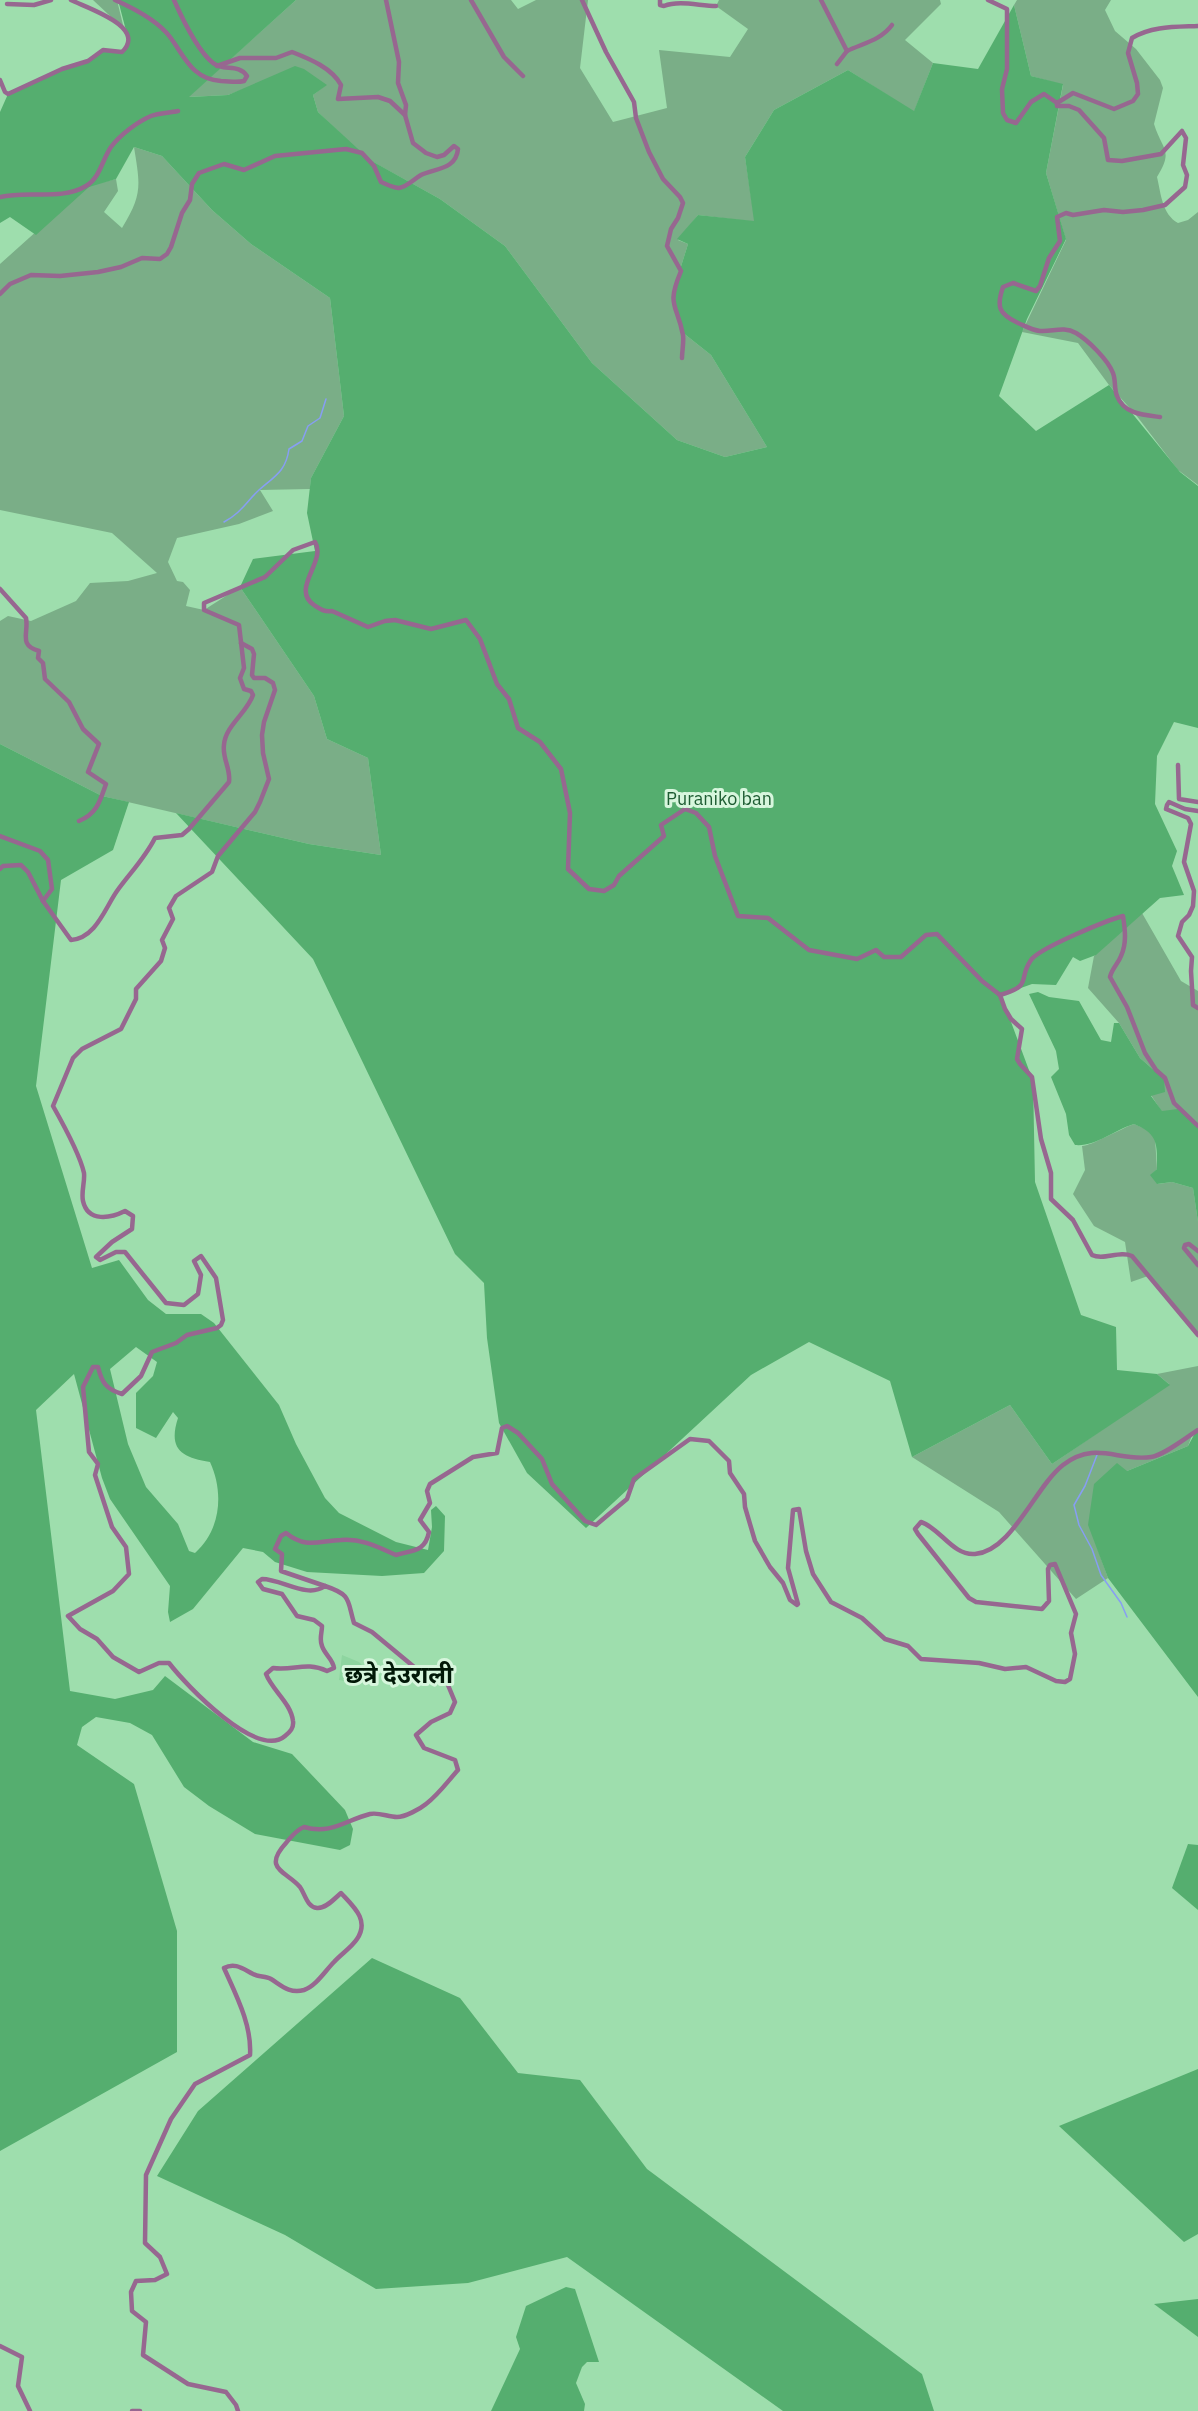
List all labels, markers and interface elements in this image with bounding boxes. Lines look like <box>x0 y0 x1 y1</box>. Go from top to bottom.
park label: Puraniko ban <box>666 787 772 810</box>
district label: छत्रे देउराली <box>345 1658 454 1690</box>

